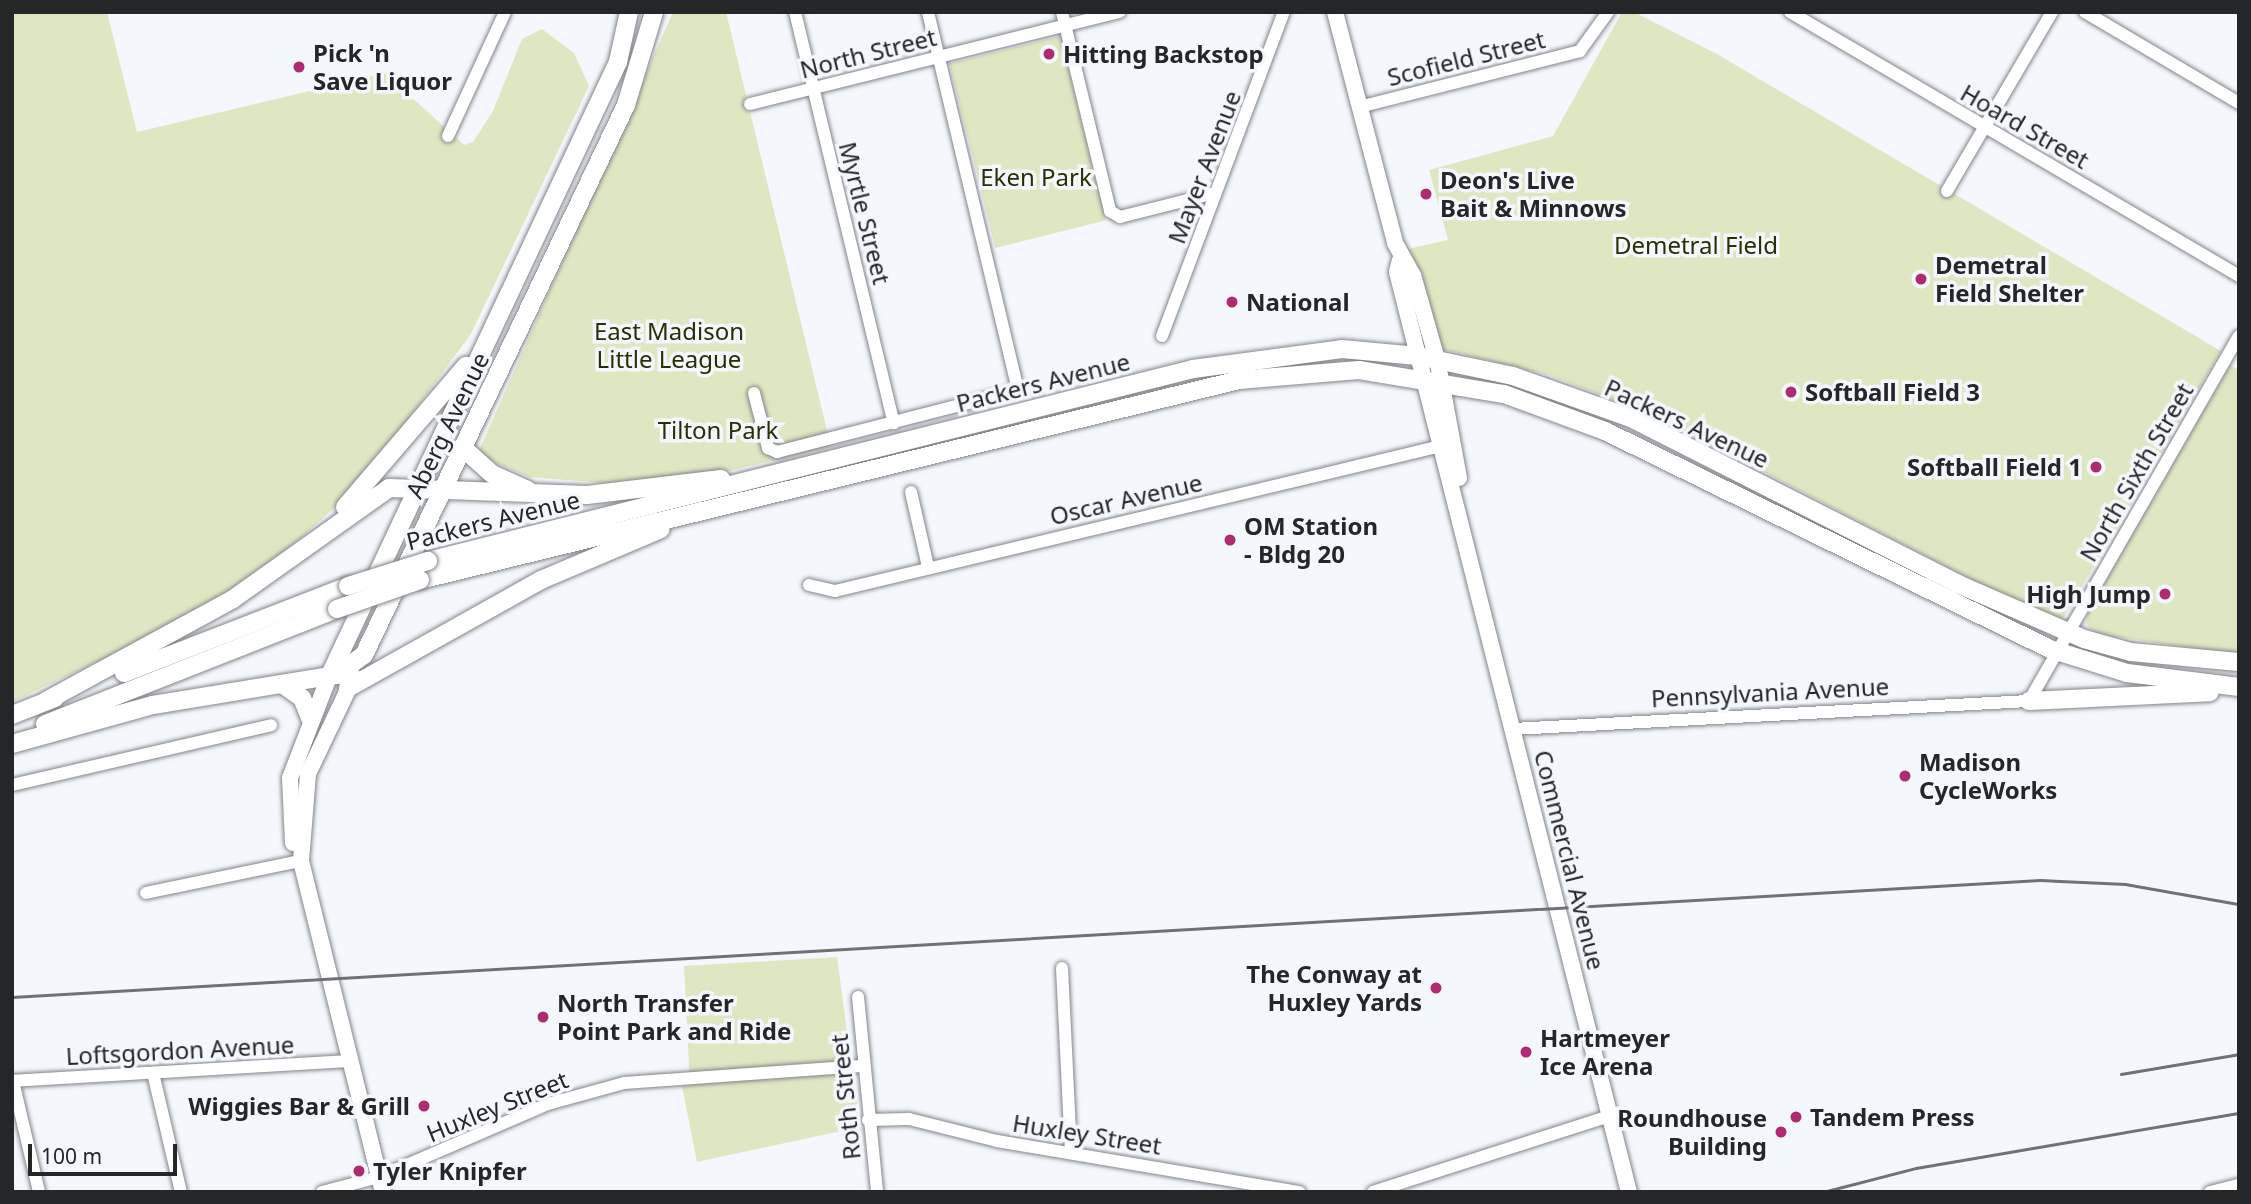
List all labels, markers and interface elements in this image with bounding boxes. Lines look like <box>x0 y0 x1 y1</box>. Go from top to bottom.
street label: North Street <box>797 22 939 84</box>
street label: Scofield Street <box>1384 25 1548 91</box>
place label: Pick 'n Save Liquor <box>313 39 452 95</box>
place label: Hitting Backstop <box>1063 40 1264 68</box>
marker: Hitting Backstop <box>1041 46 1057 62</box>
marker: Pick 'n Save Liquor <box>291 59 307 75</box>
street label: Hoard Street <box>1956 78 2094 174</box>
street label: Mayer Avenue <box>1162 86 1246 248</box>
street label: Myrtle Street <box>833 139 897 287</box>
park label: Eken Park <box>980 163 1092 191</box>
place label: Deon's Live Bait & Minnows <box>1440 166 1627 222</box>
marker: Deon's Live Bait & Minnows <box>1418 186 1434 202</box>
park label: Demetral Field <box>1614 231 1778 259</box>
place label: Demetral Field Shelter <box>1935 251 2084 307</box>
marker: Demetral Field Shelter <box>1913 271 1929 287</box>
place label: National <box>1246 288 1350 316</box>
marker: National <box>1224 294 1240 310</box>
park label: East Madison Little League <box>594 317 744 373</box>
street label: Aberg Avenue <box>399 347 495 503</box>
street label: Packers Avenue <box>953 347 1133 417</box>
street label: Packers Avenue <box>1600 372 1774 474</box>
place label: Softball Field 3 <box>1805 378 1980 406</box>
street label: North Sixth Street <box>2073 378 2199 566</box>
marker: Softball Field 3 <box>1783 384 1799 400</box>
park label: Tilton Park <box>658 416 778 444</box>
place label: Softball Field 1 <box>1907 453 2082 481</box>
marker: Softball Field 1 <box>2088 459 2104 475</box>
street label: Oscar Avenue <box>1047 467 1205 531</box>
street label: Packers Avenue <box>403 485 583 555</box>
place label: OM Station - Bldg 20 <box>1244 512 1378 568</box>
marker: OM Station - Bldg 20 <box>1222 532 1238 548</box>
place label: High Jump <box>2026 580 2151 608</box>
marker: High Jump <box>2157 586 2173 602</box>
street label: Pennsylvania Avenue <box>1650 671 1890 713</box>
street label: Commercial Avenue <box>1529 747 1611 973</box>
place label: Madison CycleWorks <box>1919 748 2057 804</box>
marker: Madison CycleWorks <box>1897 768 1913 784</box>
place label: The Conway at Huxley Yards <box>1246 960 1422 1016</box>
marker: The Conway at Huxley Yards <box>1428 980 1444 996</box>
place label: North Transfer Point Park and Ride <box>557 989 791 1045</box>
marker: North Transfer Point Park and Ride <box>535 1009 551 1025</box>
place label: Hartmeyer Ice Arena <box>1540 1024 1670 1080</box>
street label: Loftsgordon Avenue <box>65 1030 295 1070</box>
street label: Roth Street <box>824 1033 866 1161</box>
marker: Hartmeyer Ice Arena <box>1518 1044 1534 1060</box>
street label: Huxley Street <box>422 1065 572 1147</box>
place label: Wiggies Bar & Grill <box>188 1092 410 1120</box>
marker: Wiggies Bar & Grill <box>416 1098 432 1114</box>
place label: Tandem Press <box>1810 1103 1975 1131</box>
place label: Roundhouse Building <box>1617 1104 1767 1160</box>
street label: Huxley Street <box>1011 1108 1163 1160</box>
marker: Tandem Press <box>1788 1109 1804 1125</box>
marker: Roundhouse Building <box>1773 1124 1789 1140</box>
scale bar <box>32 1130 180 1174</box>
text: 100 m <box>41 1142 102 1170</box>
place label: Tyler Knipfer <box>373 1157 527 1185</box>
marker: Tyler Knipfer <box>351 1163 367 1179</box>

